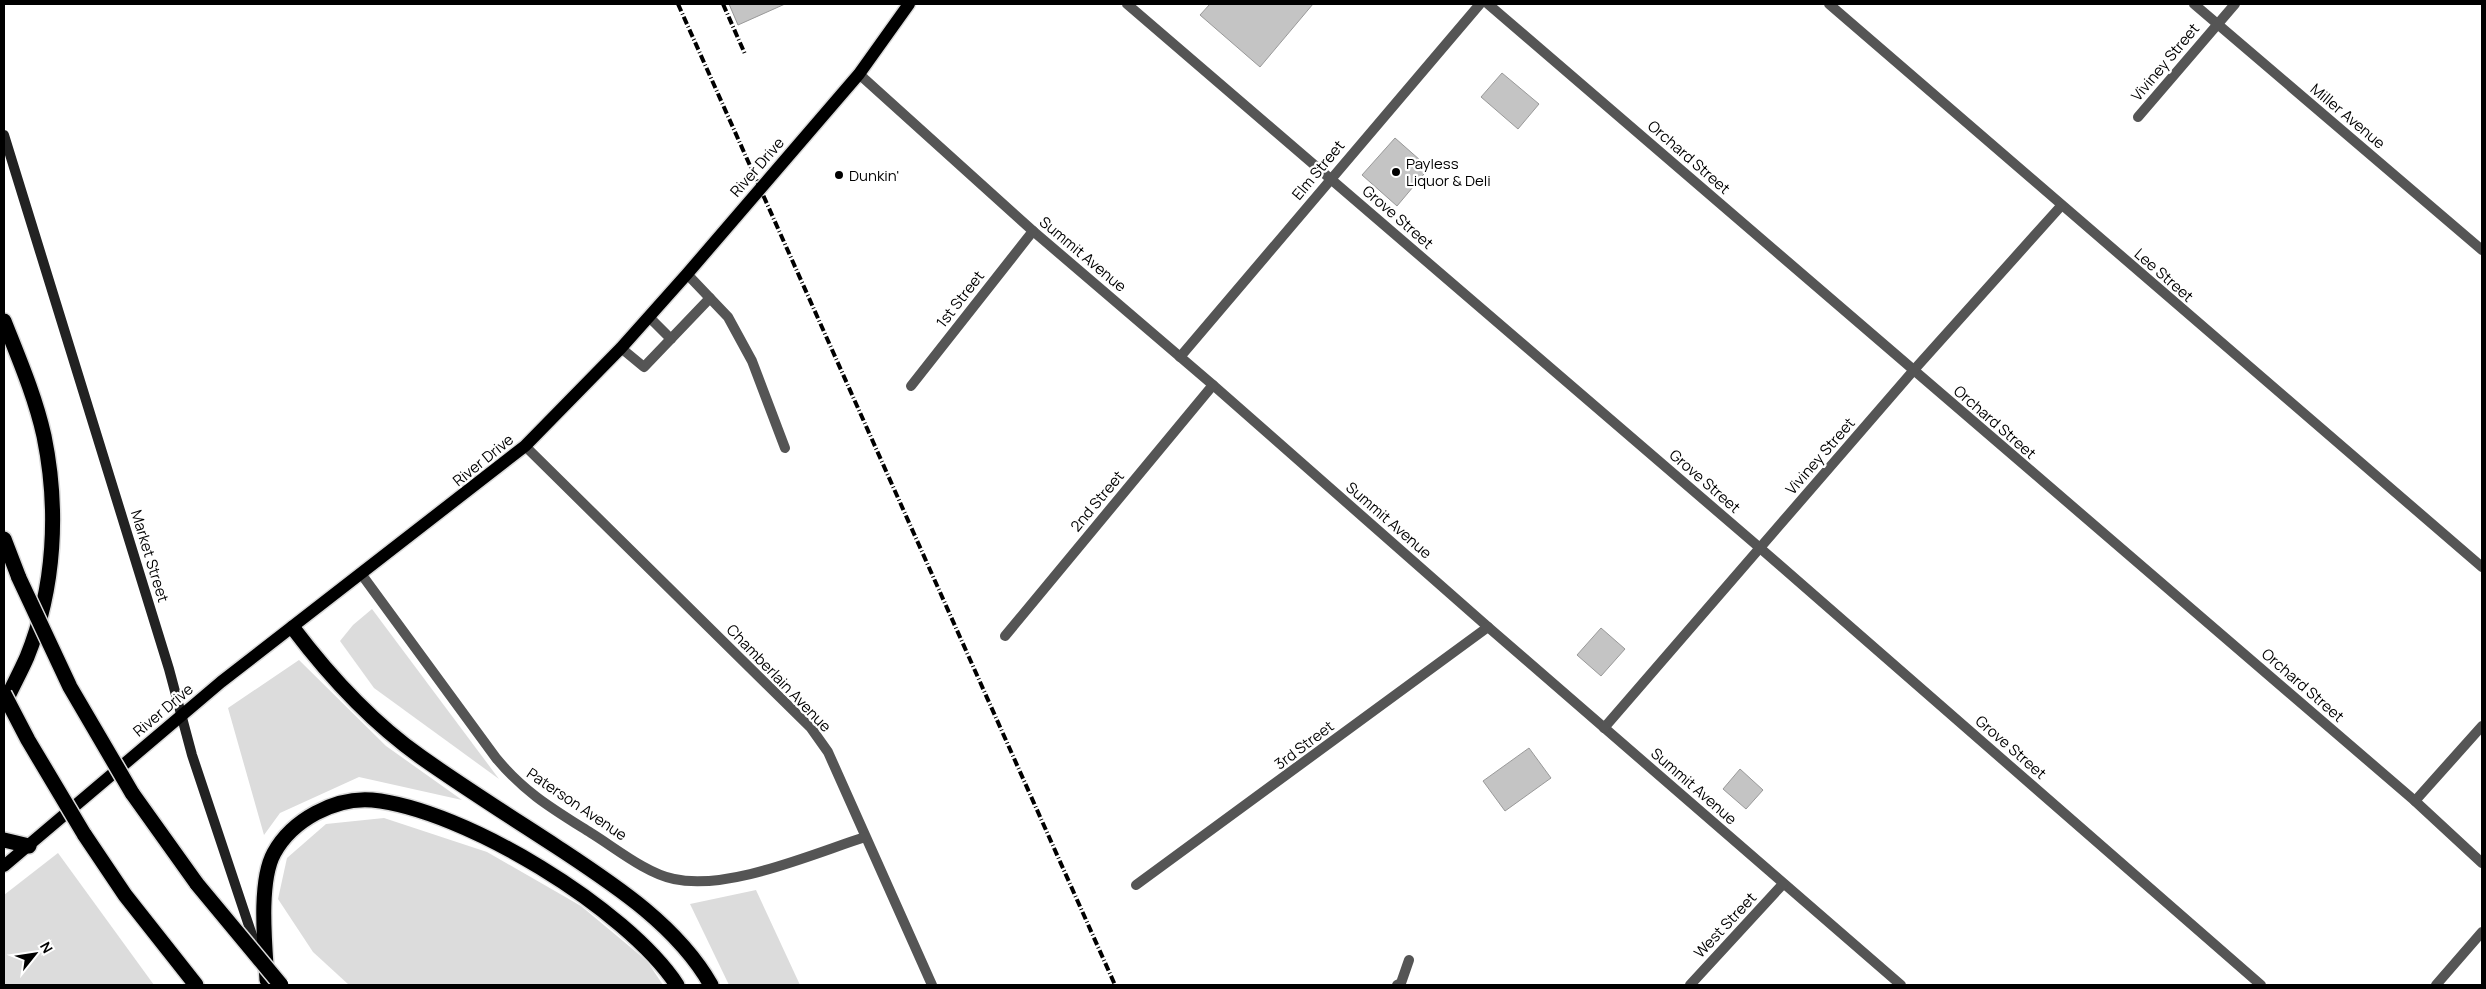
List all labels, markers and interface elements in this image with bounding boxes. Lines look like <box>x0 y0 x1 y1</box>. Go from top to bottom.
street label: Viviney Street <box>2126 19 2204 105</box>
street label: Miller Avenue <box>2306 78 2390 154</box>
street label: Orchard Street <box>1643 115 1735 199</box>
street label: River Drive <box>725 133 789 201</box>
street label: Elm Street <box>1287 136 1349 204</box>
place label: Payless Liquor & Deli <box>1406 153 1491 191</box>
place label: Dunkin' <box>849 165 899 186</box>
marker: Payless Liquor & Deli <box>1390 166 1402 178</box>
marker: Dunkin' <box>833 169 845 181</box>
street label: Grove Street <box>1358 180 1438 254</box>
street label: Summit Avenue <box>1035 211 1131 297</box>
street label: Lee Street <box>2130 243 2198 307</box>
street label: 1st Street <box>931 266 989 332</box>
street label: Orchard Street <box>1949 380 2041 464</box>
street label: Viviney Street <box>1781 413 1859 499</box>
street label: River Drive <box>448 429 518 491</box>
street label: Grove Street <box>1665 444 1745 518</box>
street label: 2nd Street <box>1065 466 1129 536</box>
street label: Summit Avenue <box>1342 477 1437 563</box>
street label: Market Street <box>126 507 174 605</box>
street label: Chamberlain Avenue <box>722 620 836 737</box>
street label: Orchard Street <box>2257 643 2349 727</box>
street label: River Drive <box>128 679 198 741</box>
street label: Grove Street <box>1971 710 2051 784</box>
street label: 3rd Street <box>1270 716 1338 774</box>
street label: Summit Avenue <box>1647 743 1742 829</box>
street label: Paterson Avenue <box>523 763 631 845</box>
street label: West Street <box>1689 888 1761 962</box>
north arrow <box>10 929 60 979</box>
text: N <box>36 938 57 956</box>

